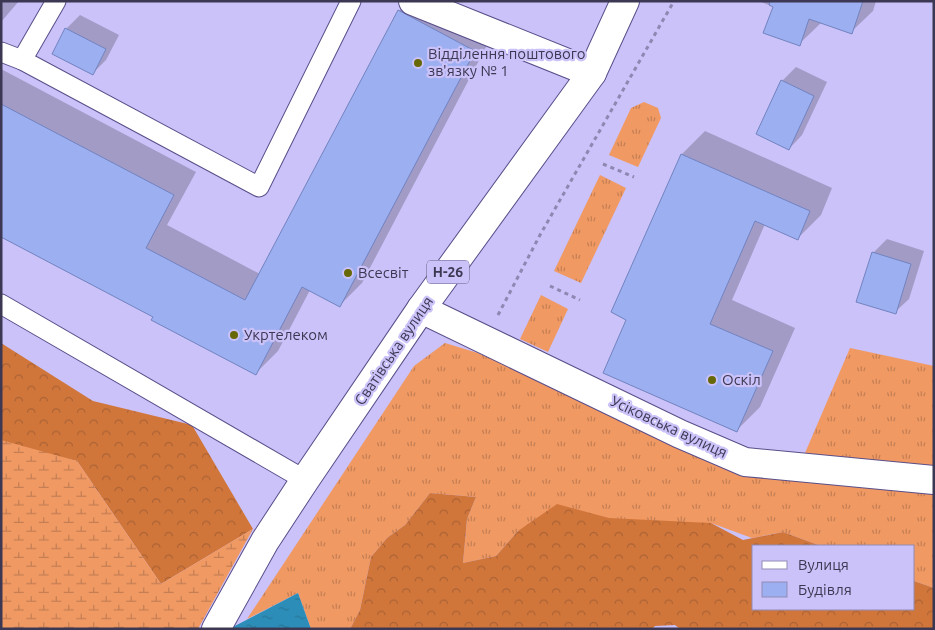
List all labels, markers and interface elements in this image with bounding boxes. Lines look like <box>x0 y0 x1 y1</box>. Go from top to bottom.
place label: Відділення поштового зв'язку № 1 <box>428 45 586 79</box>
marker: Відділення поштового зв'язку № 1 <box>412 57 424 69</box>
road number: Н-26 <box>427 260 469 284</box>
place label: Всесвіт <box>358 264 409 281</box>
marker: Всесвіт <box>342 267 354 279</box>
street label: Сватівська вулиця <box>351 293 436 408</box>
place label: Укртелеком <box>244 326 328 343</box>
marker: Укртелеком <box>228 329 240 341</box>
place label: Оскіл <box>722 371 761 388</box>
marker: Оскіл <box>706 374 718 386</box>
street label: Усіковська вулиця <box>608 392 730 461</box>
legend <box>752 545 915 610</box>
text: Вулиця <box>798 556 849 573</box>
text: Будівля <box>798 581 852 598</box>

